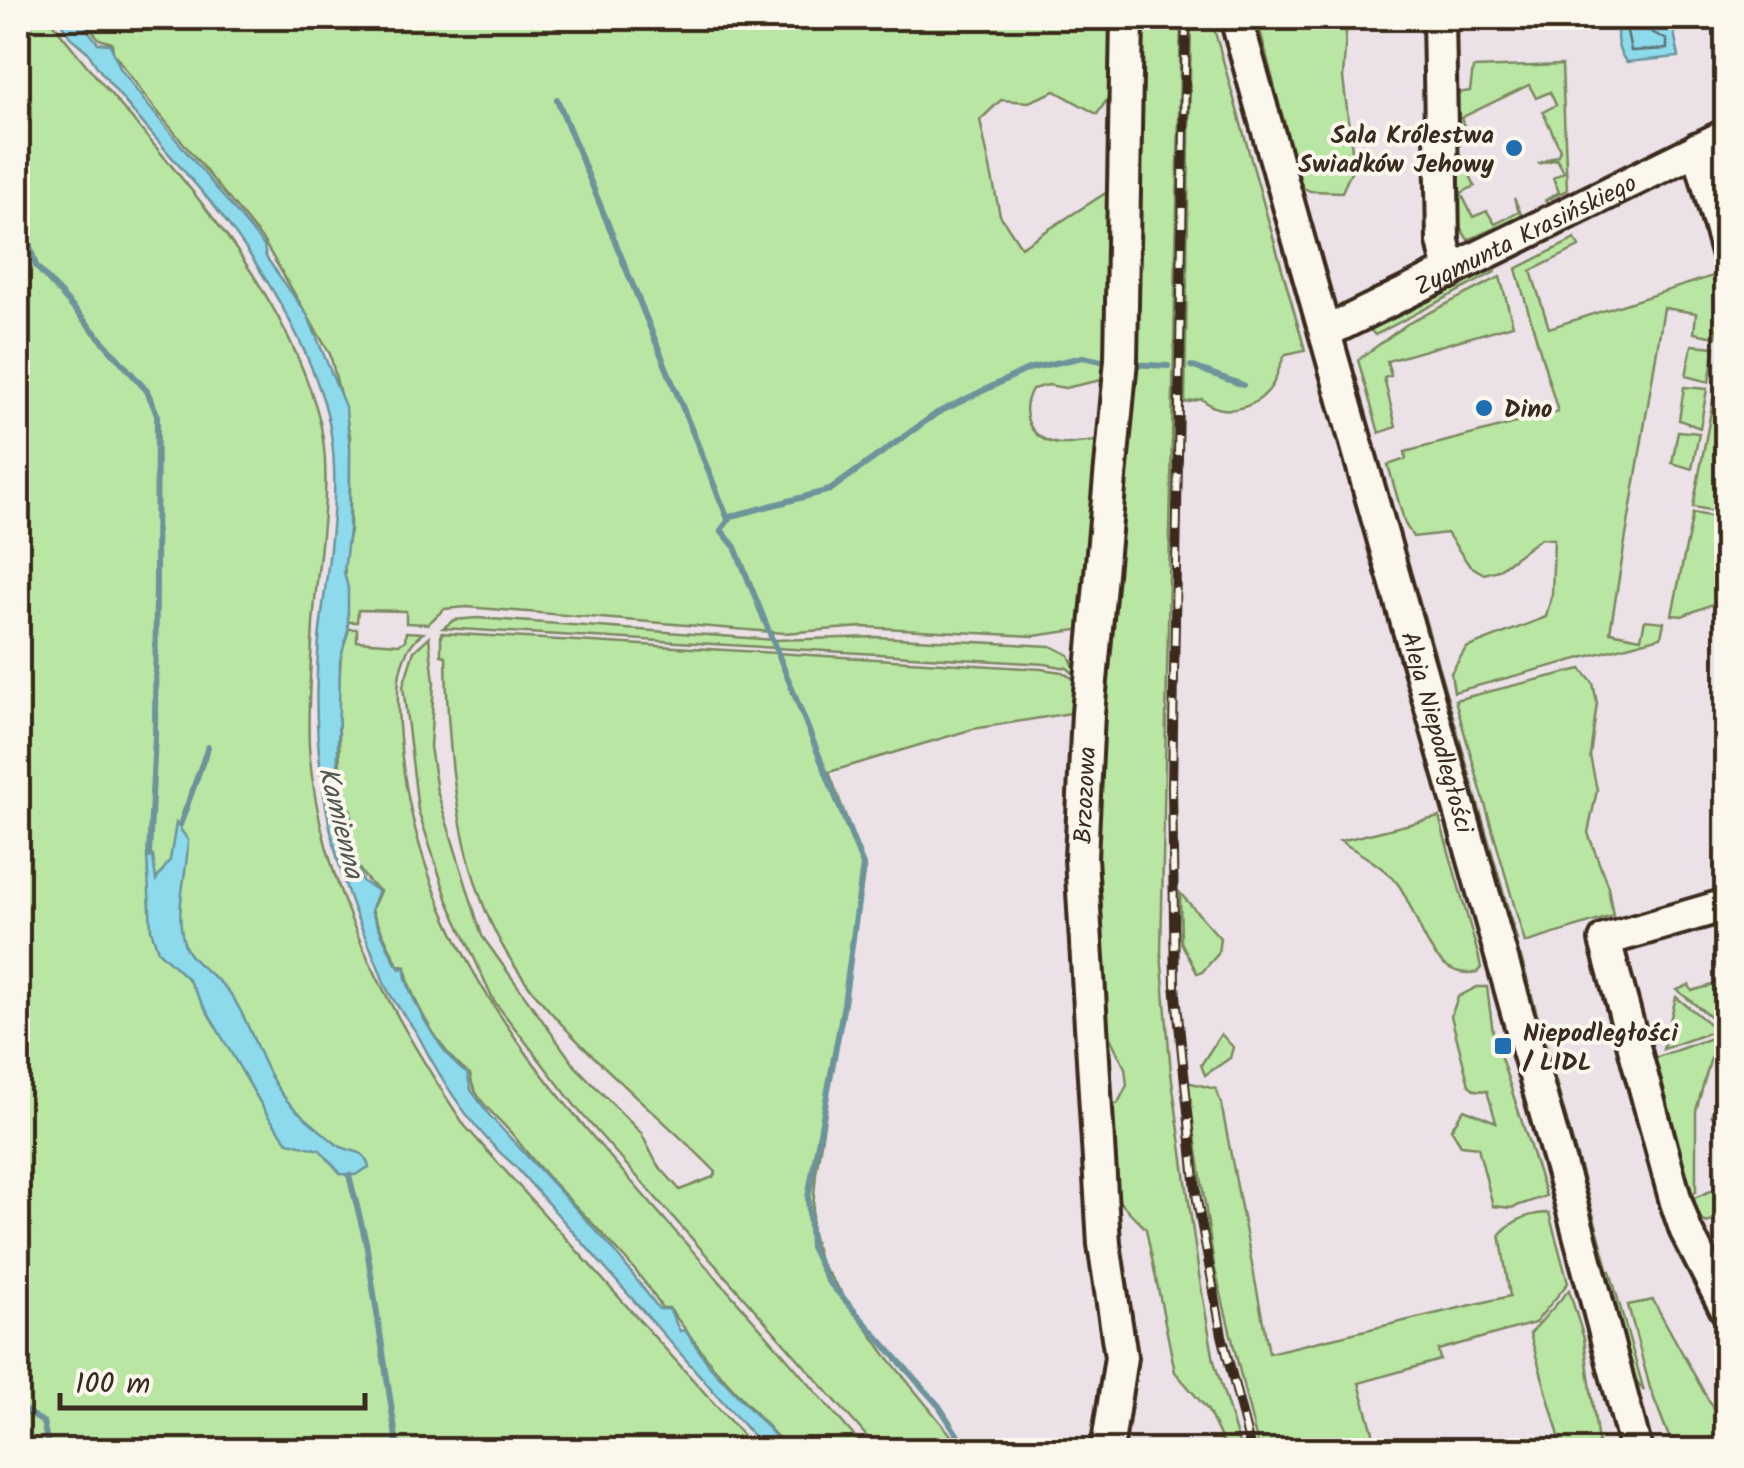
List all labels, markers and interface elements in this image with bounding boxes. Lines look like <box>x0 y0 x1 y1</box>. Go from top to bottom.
place label: Sala Królestwa Swiadków Jehowy <box>1298 116 1494 185</box>
marker: Sala Królestwa Swiadków Jehowy <box>1503 137 1525 159</box>
street label: Zygmunta Krasińskiego <box>1408 164 1644 307</box>
place label: Dino <box>1504 390 1552 430</box>
marker: Dino <box>1473 397 1495 419</box>
street label: Aleja Niepodległości <box>1388 627 1484 839</box>
street label: Brzozowa <box>1064 746 1108 845</box>
water label: Kamienna <box>304 762 376 885</box>
place label: Niepodległości / LIDL <box>1522 1014 1679 1083</box>
marker: Niepodległości / LIDL <box>1492 1035 1514 1057</box>
scale bar <box>60 1348 365 1410</box>
text: 100 m <box>75 1361 150 1409</box>

